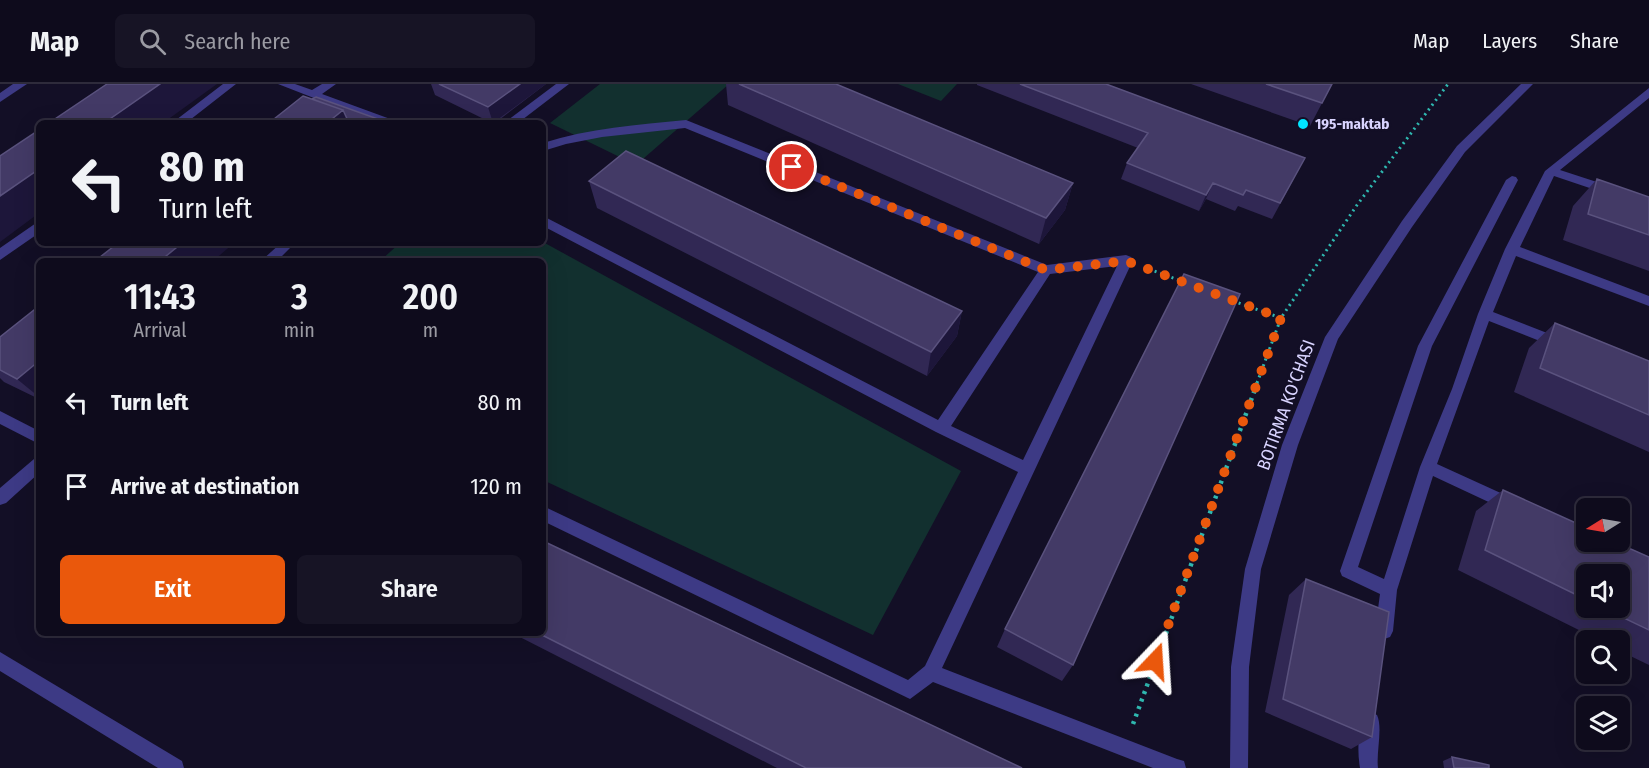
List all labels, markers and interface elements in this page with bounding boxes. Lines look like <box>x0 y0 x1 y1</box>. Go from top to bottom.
search box <box>115 14 535 68</box>
text: Map <box>30 25 79 58</box>
icon: search <box>136 25 169 58</box>
text: Search here <box>184 28 290 55</box>
text: Map <box>1413 28 1449 54</box>
text: Layers <box>1482 28 1537 54</box>
text: Share <box>1570 28 1619 54</box>
place label: 195-maktab <box>1315 115 1389 133</box>
marker: 195-maktab <box>1296 117 1310 131</box>
pin <box>766 141 817 192</box>
text: 80 m <box>159 142 245 192</box>
icon: left <box>60 144 138 222</box>
icon: arrive <box>775 150 808 183</box>
text: Turn left <box>159 193 252 225</box>
text: 11:43 <box>124 275 196 319</box>
text: 3 <box>291 275 308 319</box>
text: 200 <box>403 275 458 319</box>
text: Arrival <box>133 318 186 342</box>
text: min <box>284 318 315 342</box>
text: m <box>423 318 438 342</box>
street label: BOTIRMA KO'CHASI <box>1252 337 1320 473</box>
icon: left <box>60 386 93 419</box>
text: Turn left <box>111 389 189 416</box>
text: 80 m <box>477 389 522 416</box>
icon: arrive <box>60 470 93 503</box>
text: Arrive at destination <box>111 473 299 500</box>
text: 120 m <box>470 473 522 500</box>
north arrow <box>1576 498 1630 552</box>
map controls <box>1576 498 1630 750</box>
button: Exit <box>60 555 285 624</box>
button: Share <box>297 555 522 624</box>
button: sound <box>1576 564 1630 618</box>
position arrow <box>1123 629 1187 693</box>
button: search <box>1576 630 1630 684</box>
button: layers <box>1576 696 1630 750</box>

